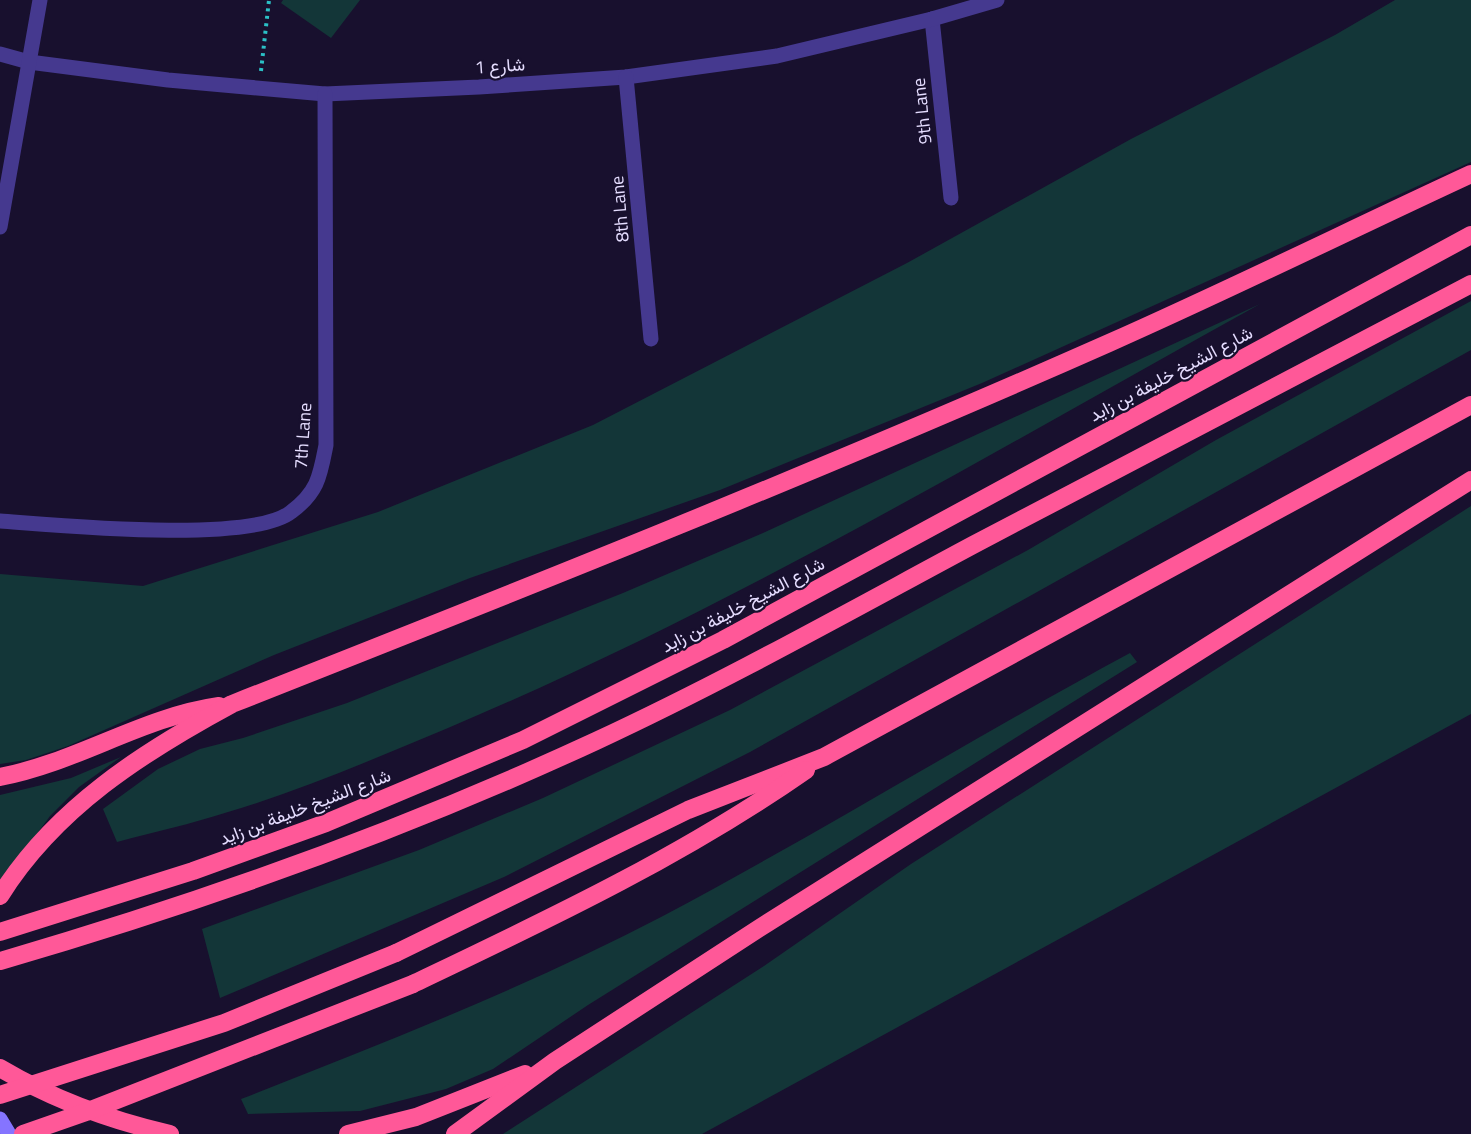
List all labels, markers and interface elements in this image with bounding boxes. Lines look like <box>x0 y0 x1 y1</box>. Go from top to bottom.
street label: شارع 1 <box>474 50 526 81</box>
street label: 9th Lane <box>905 77 938 145</box>
street label: 8th Lane <box>603 175 636 243</box>
street label: شارع الشيخ خليفة بن زايد <box>1084 319 1257 428</box>
street label: 7th Lane <box>287 402 318 470</box>
street label: شارع الشيخ خليفة بن زايد <box>656 550 829 659</box>
street label: شارع الشيخ خليفة بن زايد <box>215 761 394 852</box>

